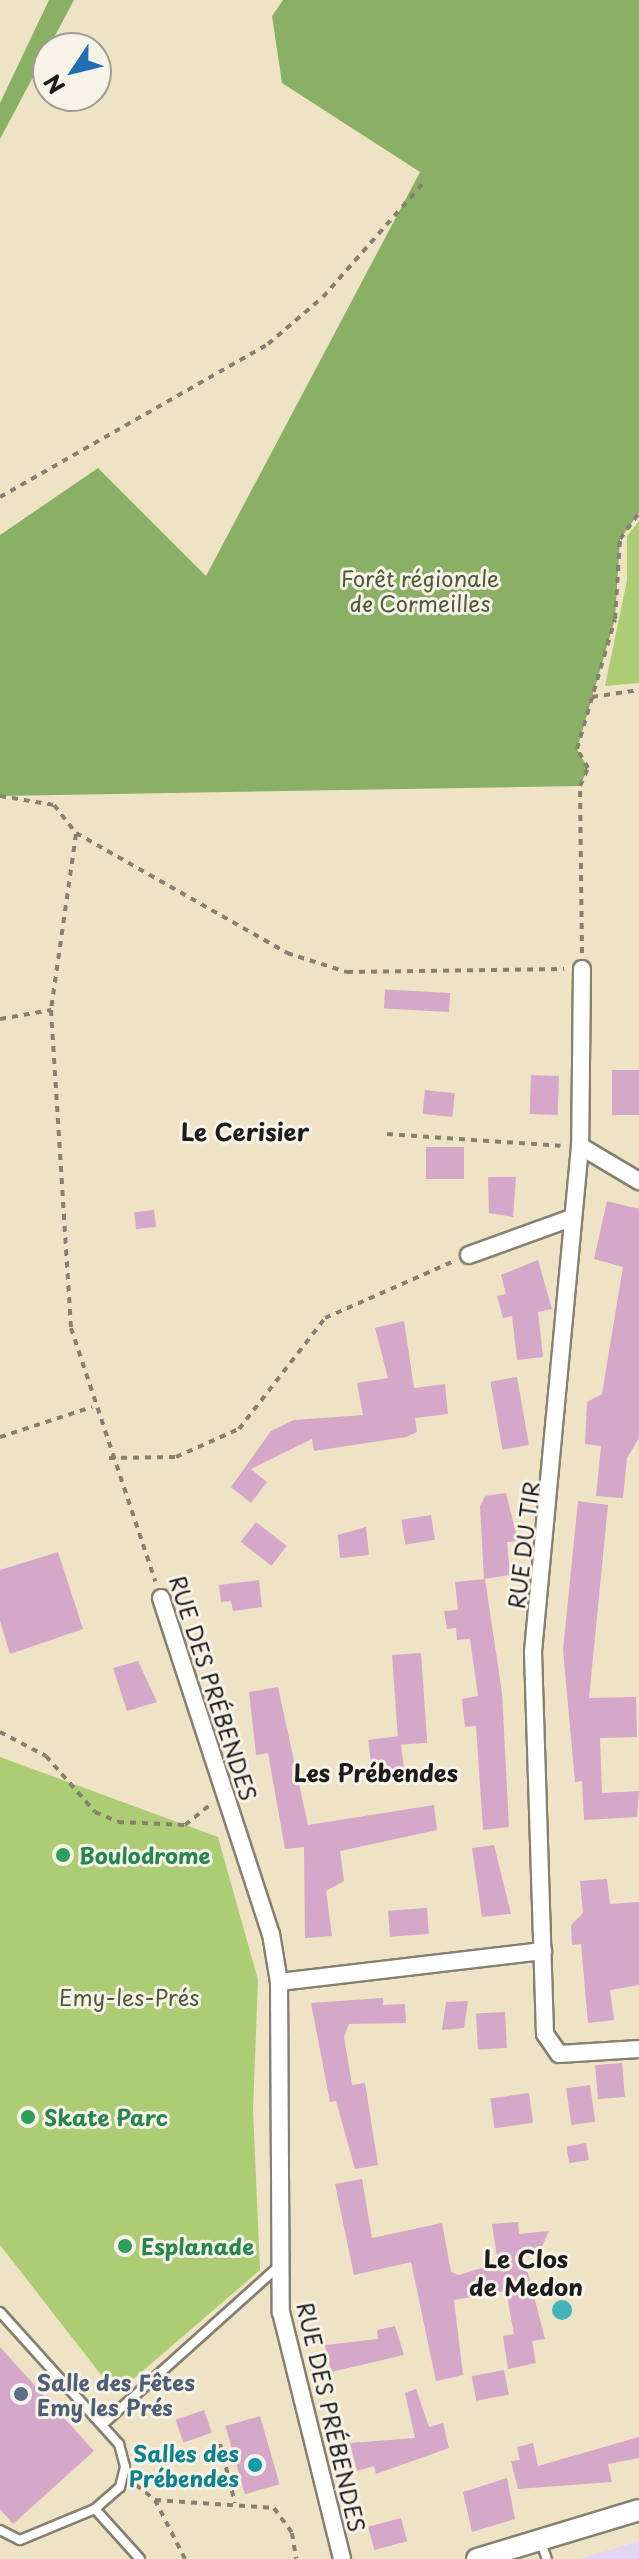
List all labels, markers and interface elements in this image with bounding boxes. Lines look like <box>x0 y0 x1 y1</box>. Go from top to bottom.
north arrow <box>32 32 112 112</box>
text: N <box>35 68 72 102</box>
park label: Forêt régionale de Cormeilles <box>340 564 500 616</box>
district label: Le Cerisier <box>181 1118 309 1146</box>
street label: RUE DU TIR <box>502 1478 544 1612</box>
street label: RUE DES PRÉBENDES <box>164 1570 264 1806</box>
district label: Les Prébendes <box>293 1759 459 1787</box>
place label: Boulodrome <box>79 1842 210 1868</box>
marker: Boulodrome <box>54 1846 72 1864</box>
park label: Emy-les-Prés <box>59 1984 199 2010</box>
place label: Skate Parc <box>44 2104 168 2130</box>
marker: Skate Parc <box>19 2108 37 2126</box>
place label: Esplanade <box>141 2233 254 2259</box>
marker: Esplanade <box>116 2237 134 2255</box>
district label: Le Clos de Medon <box>469 2245 583 2301</box>
street label: RUE DES PRÉBENDES <box>292 2297 372 2537</box>
place label: Salle des Fêtes Emy les Prés <box>37 2368 199 2420</box>
marker: Salle des Fêtes Emy les Prés <box>12 2385 30 2403</box>
place label: Salles des Prébendes <box>129 2439 239 2490</box>
marker: Salles des Prébendes <box>246 2456 264 2474</box>

